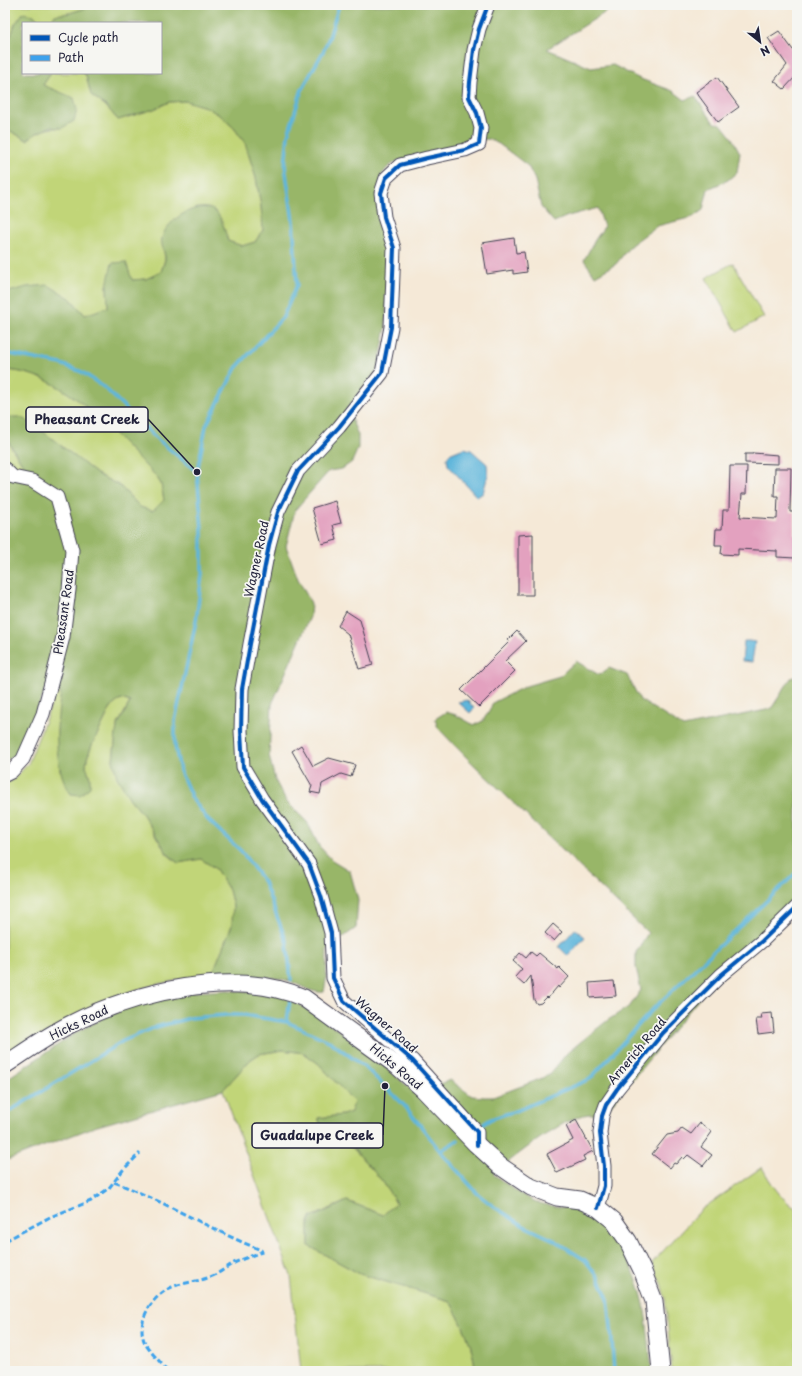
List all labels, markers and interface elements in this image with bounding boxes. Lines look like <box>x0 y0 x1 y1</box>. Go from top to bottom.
legend <box>22 22 162 74</box>
north arrow <box>740 22 780 62</box>
text: Cycle path <box>58 28 119 46</box>
text: N <box>757 42 773 61</box>
text: Path <box>58 48 84 66</box>
callout: Pheasant Creek <box>26 407 148 432</box>
text: Pheasant Creek <box>34 409 140 428</box>
street label: Wagner Road <box>239 519 273 599</box>
street label: Pheasant Road <box>48 568 78 656</box>
street label: Wagner Road <box>351 992 422 1057</box>
street label: Hicks Road <box>46 1000 111 1044</box>
street label: Arnerich Road <box>603 1013 670 1088</box>
street label: Hicks Road <box>366 1039 427 1094</box>
callout: Guadalupe Creek <box>252 1123 383 1148</box>
text: Guadalupe Creek <box>260 1125 374 1144</box>

